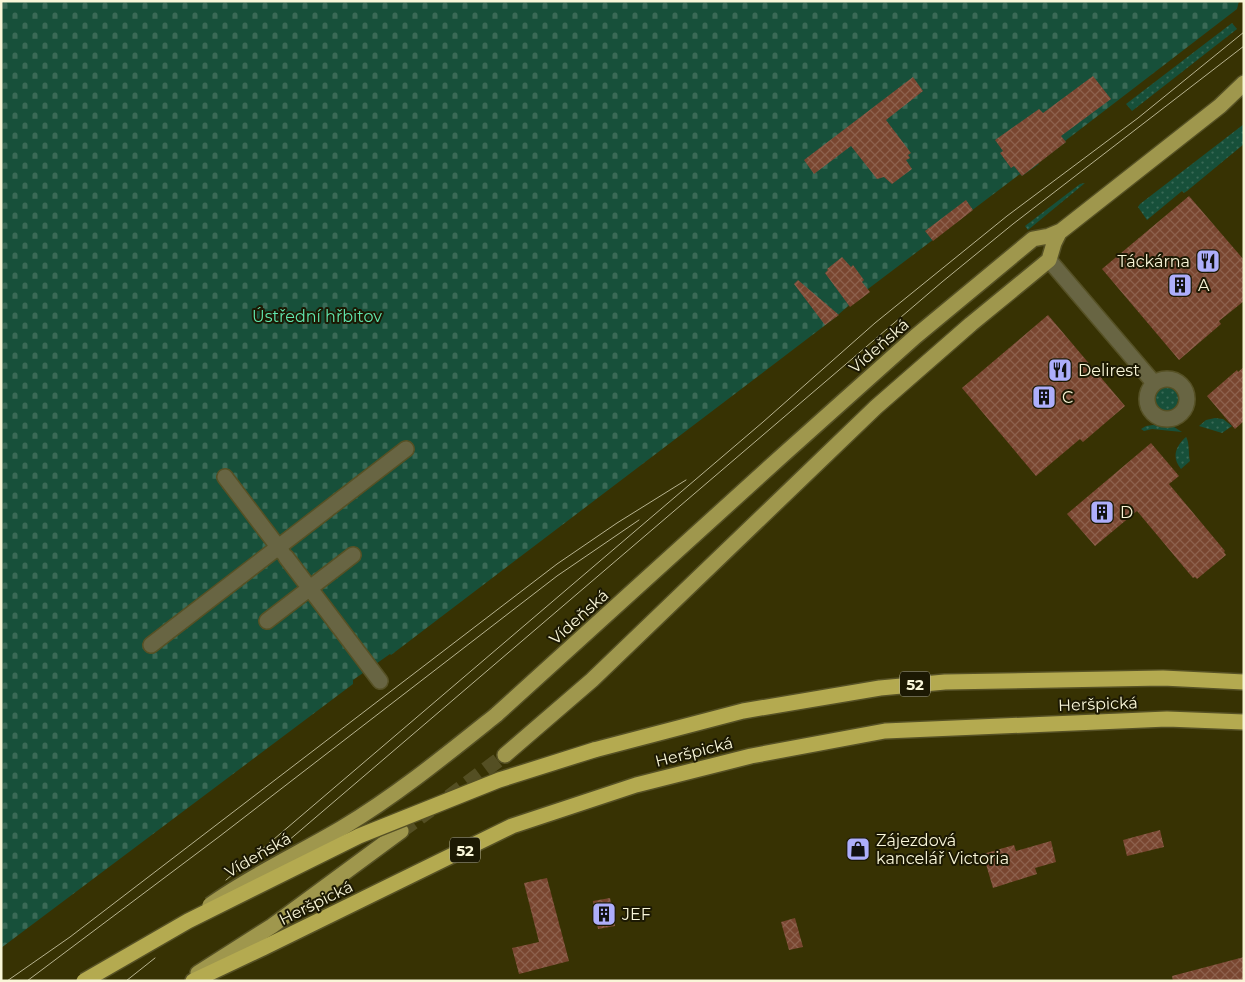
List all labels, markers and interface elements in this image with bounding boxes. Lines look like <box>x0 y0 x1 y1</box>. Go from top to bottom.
restaurant icon: Táckárna <box>1195 248 1221 274</box>
place label: Táckárna <box>1118 252 1190 271</box>
building icon: A <box>1167 272 1193 298</box>
place label: A <box>1198 276 1210 295</box>
park label: Ústřední hřbitov <box>252 307 382 326</box>
street label: Vídeňská <box>845 315 913 377</box>
restaurant icon: Delirest <box>1047 357 1073 383</box>
place label: Delirest <box>1078 361 1140 380</box>
building icon: C <box>1031 384 1057 410</box>
place label: C <box>1062 388 1073 407</box>
building icon: D <box>1089 499 1115 525</box>
place label: D <box>1120 503 1133 522</box>
street label: Vídeňská <box>545 585 613 649</box>
road number: 52 <box>900 672 930 696</box>
street label: Heršpická <box>1058 693 1138 715</box>
street label: Heršpická <box>653 733 735 771</box>
street label: Vídeňská <box>222 828 294 882</box>
place label: Zájezdová kancelář Victoria <box>876 831 1009 868</box>
shop icon: Zájezdová kancelář Victoria <box>845 836 871 862</box>
road number: 52 <box>450 838 480 862</box>
street label: Heršpická <box>276 877 356 929</box>
building icon: JEF <box>591 901 617 927</box>
place label: JEF <box>621 905 651 924</box>

